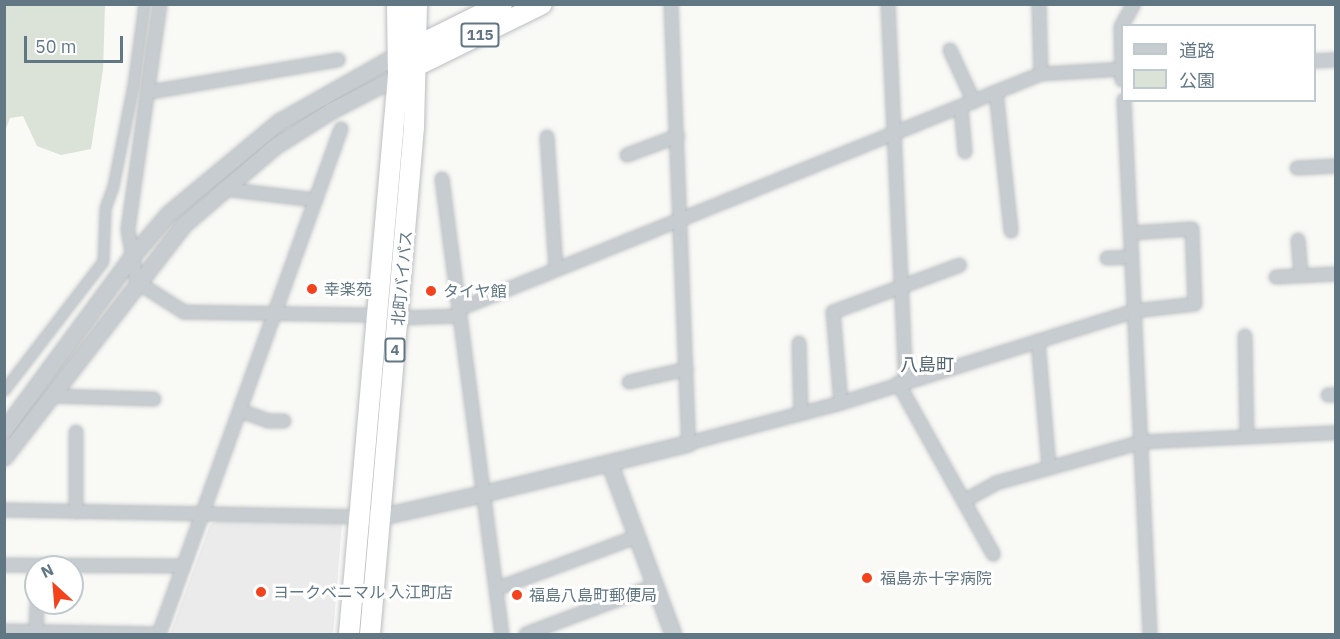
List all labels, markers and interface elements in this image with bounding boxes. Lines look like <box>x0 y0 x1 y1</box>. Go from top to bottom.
road number: 115 <box>460 23 500 47</box>
scale bar <box>27 24 126 62</box>
legend <box>1121 24 1316 102</box>
text: 50 m <box>35 35 77 58</box>
text: 道路 <box>1179 39 1215 62</box>
text: 公園 <box>1179 69 1215 92</box>
street label: 北町バイパス <box>388 229 416 327</box>
place label: 幸楽苑 <box>324 279 372 299</box>
place label: タイヤ館 <box>443 281 507 301</box>
marker: 幸楽苑 <box>305 282 319 296</box>
marker: タイヤ館 <box>424 284 438 298</box>
road number: 4 <box>384 338 406 362</box>
district label: 八島町 <box>900 354 954 376</box>
north arrow <box>24 555 84 615</box>
text: N <box>37 559 57 582</box>
place label: 福島赤十字病院 <box>880 568 992 588</box>
marker: 福島赤十字病院 <box>858 569 876 587</box>
place label: ヨークベニマル 入江町店 <box>273 582 453 602</box>
marker: ヨークベニマル 入江町店 <box>254 585 268 599</box>
place label: 福島八島町郵便局 <box>529 585 657 605</box>
marker: 福島八島町郵便局 <box>510 588 524 602</box>

